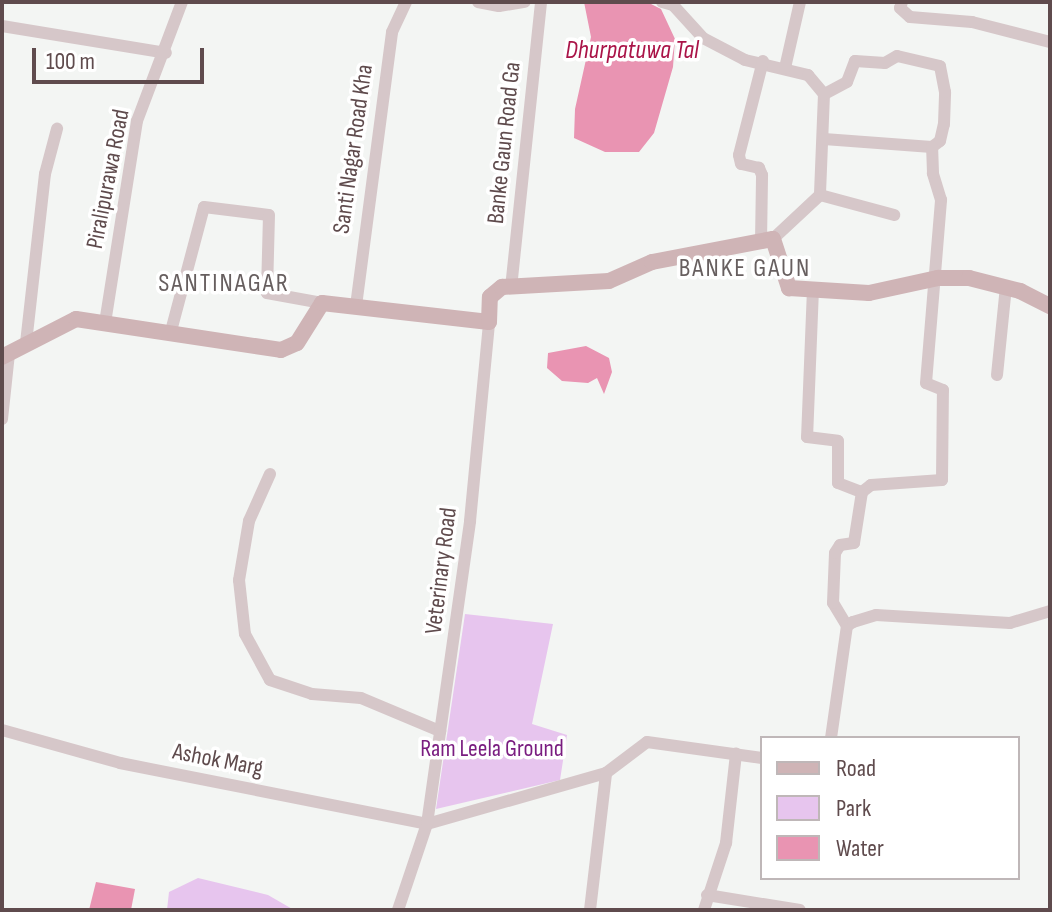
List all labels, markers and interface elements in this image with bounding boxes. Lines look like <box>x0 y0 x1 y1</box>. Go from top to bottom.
scale bar <box>36 32 208 82</box>
water label: Dhurpatuwa Tal <box>565 35 699 67</box>
text: 100 m <box>46 47 95 76</box>
street label: Banke Gaun Road Ga <box>481 61 527 225</box>
street label: Santi Nagar Road Kha <box>327 63 379 235</box>
street label: Piralipurawa Road <box>80 107 136 251</box>
district label: BANKE GAUN <box>679 253 811 285</box>
district label: SANTINAGAR <box>158 268 290 300</box>
street label: Veterinary Road <box>419 506 463 636</box>
park label: Ram Leela Ground <box>420 735 564 763</box>
legend <box>760 736 1020 880</box>
street label: Ashok Marg <box>170 737 266 783</box>
text: Road <box>836 754 876 783</box>
text: Park <box>836 794 871 823</box>
text: Water <box>836 834 884 863</box>

